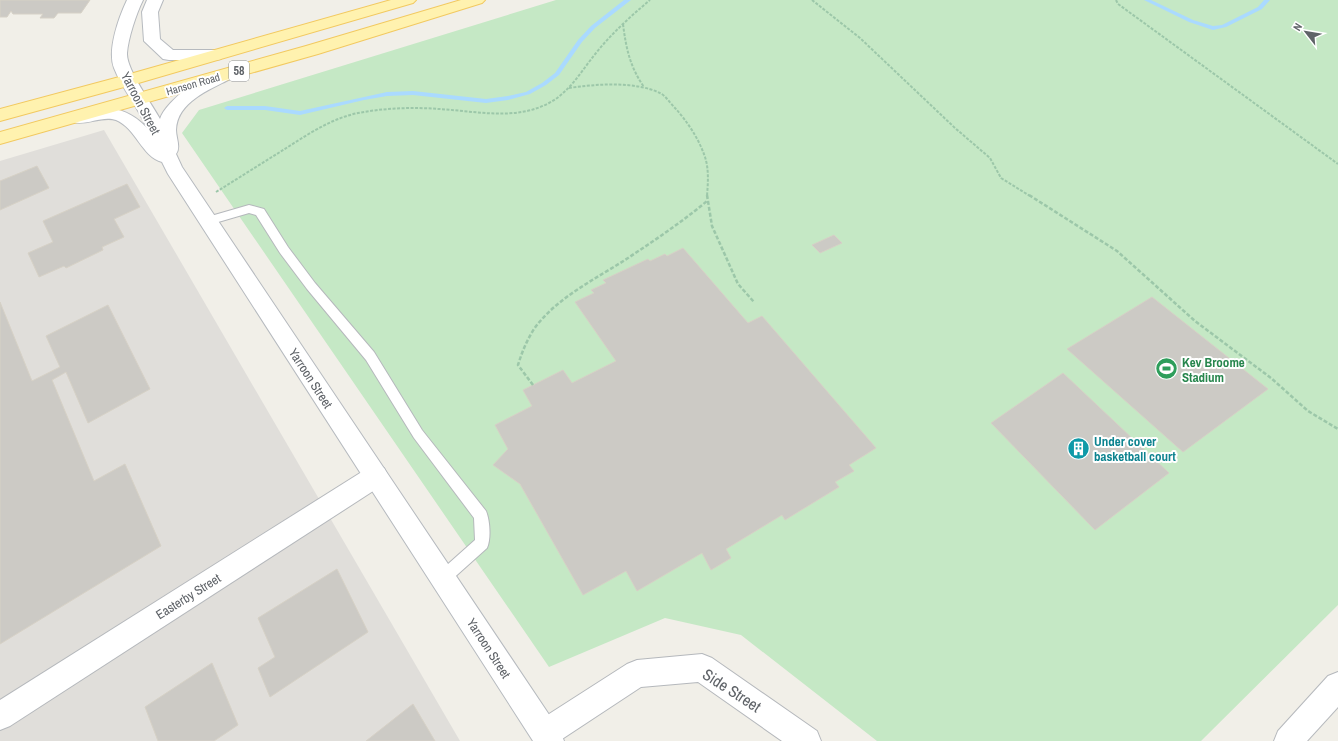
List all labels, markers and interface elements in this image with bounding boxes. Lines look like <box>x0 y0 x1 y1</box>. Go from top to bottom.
north arrow <box>1286 12 1326 52</box>
text: N <box>1290 20 1305 33</box>
road number: 58 <box>229 61 249 81</box>
street label: Yarroon Street <box>117 69 164 138</box>
street label: Hanson Road <box>165 70 221 98</box>
street label: Yarroon Street <box>285 345 336 412</box>
place label: Kev Broome Stadium <box>1182 354 1245 386</box>
sports icon: Kev Broome Stadium <box>1153 356 1179 382</box>
place label: Under cover basketball court <box>1094 433 1176 465</box>
building icon: Under cover basketball court <box>1066 435 1092 461</box>
street label: Easterby Street <box>153 570 224 623</box>
street label: Yarroon Street <box>463 615 514 682</box>
street label: Side Street <box>698 663 766 717</box>

